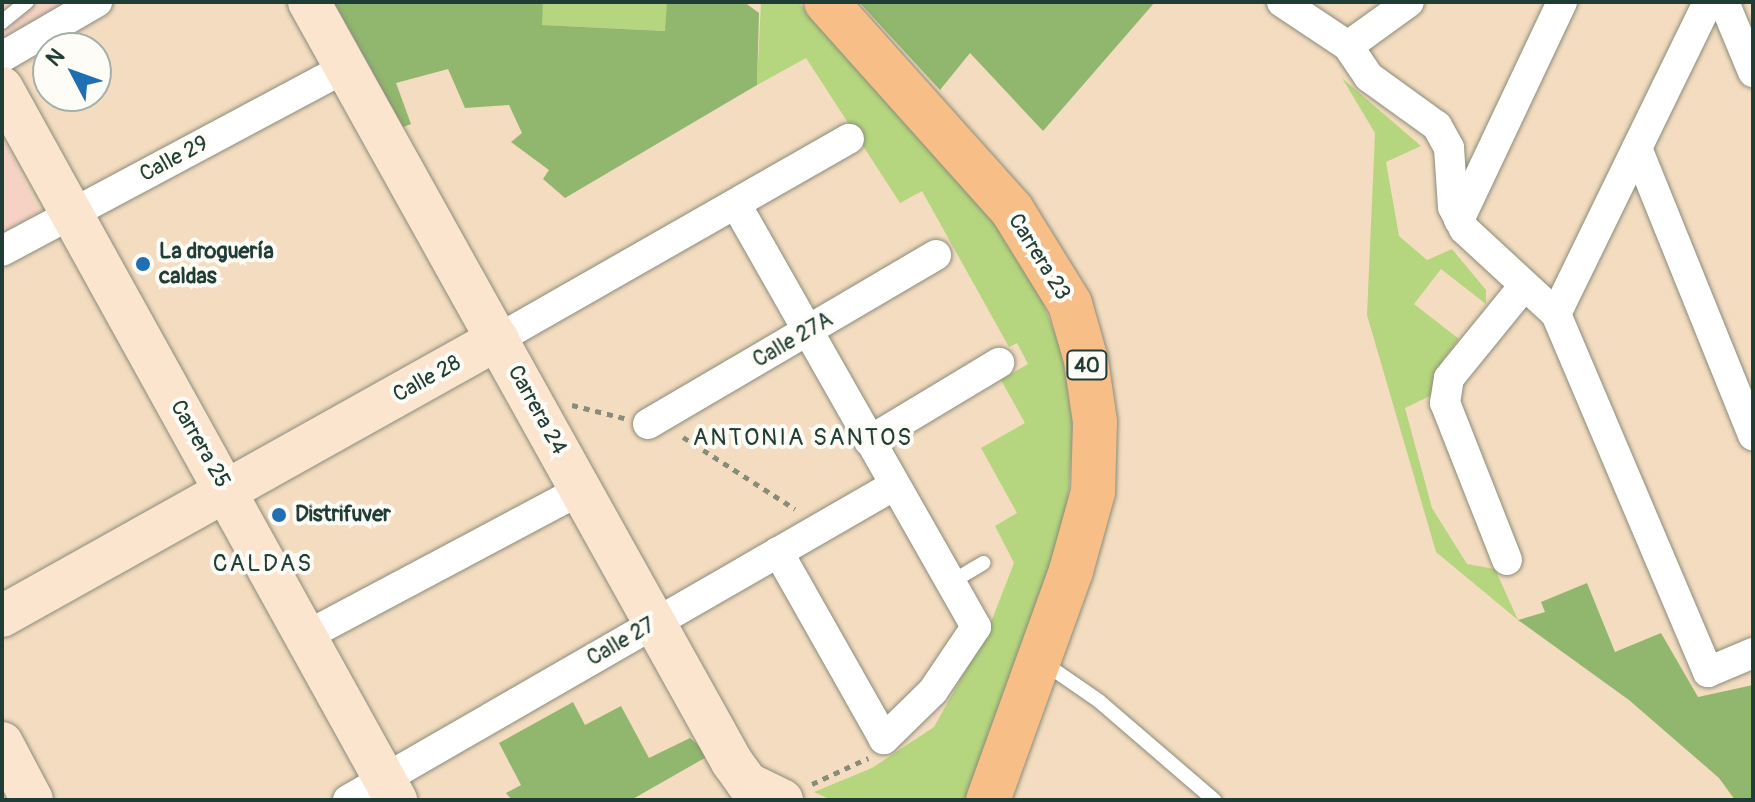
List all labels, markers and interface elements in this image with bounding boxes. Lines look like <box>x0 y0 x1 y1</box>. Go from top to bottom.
north arrow <box>32 32 112 112</box>
text: N <box>40 43 71 72</box>
street label: Calle 29 <box>135 130 213 188</box>
street label: Carrera 23 <box>1002 209 1076 305</box>
place label: La droguería caldas <box>159 238 274 290</box>
marker: La droguería caldas <box>134 255 152 273</box>
street label: Calle 27A <box>748 307 838 373</box>
road number: 40 <box>1065 349 1109 381</box>
street label: Calle 28 <box>389 350 465 408</box>
street label: Carrera 24 <box>502 361 572 459</box>
street label: Carrera 25 <box>164 395 236 493</box>
district label: ANTONIA SANTOS <box>693 424 913 452</box>
place label: Distrifuver <box>295 502 391 528</box>
marker: Distrifuver <box>270 506 288 524</box>
district label: CALDAS <box>213 550 313 578</box>
street label: Calle 27 <box>582 612 660 672</box>

